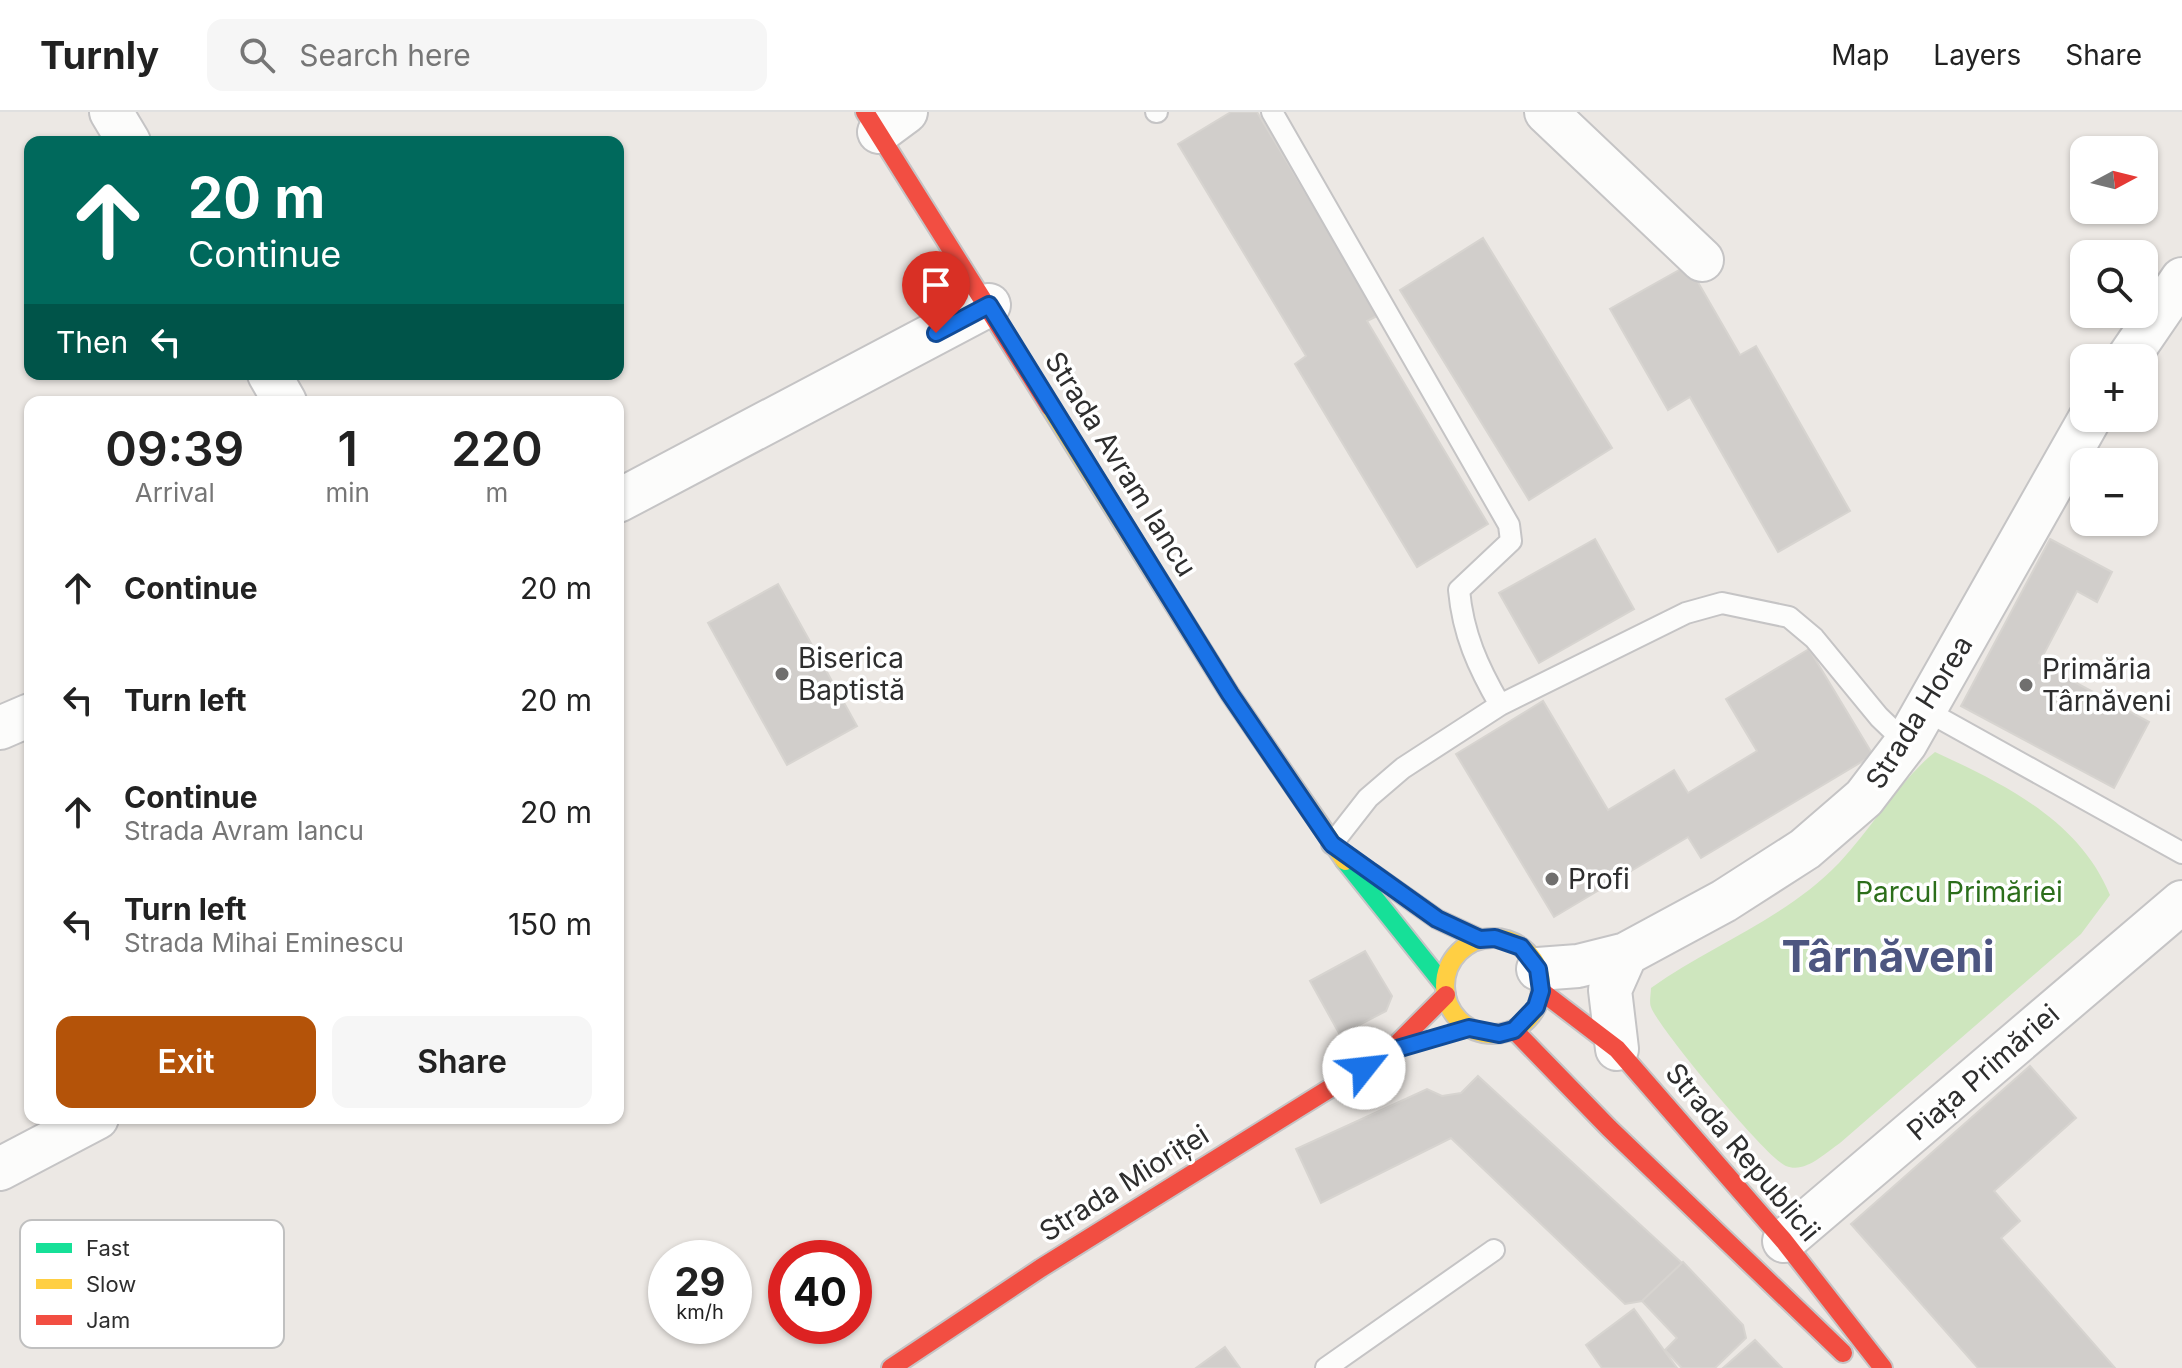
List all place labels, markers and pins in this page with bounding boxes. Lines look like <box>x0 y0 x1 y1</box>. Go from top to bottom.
pin <box>902 251 970 333</box>
place label: Biserica Baptistă <box>798 641 905 707</box>
place label: Primăria Târnăveni <box>2042 652 2171 718</box>
marker: Biserica Baptistă <box>773 665 791 683</box>
marker: Primăria Târnăveni <box>2017 676 2035 694</box>
place label: Profi <box>1568 862 1630 896</box>
marker: Profi <box>1543 870 1561 888</box>

